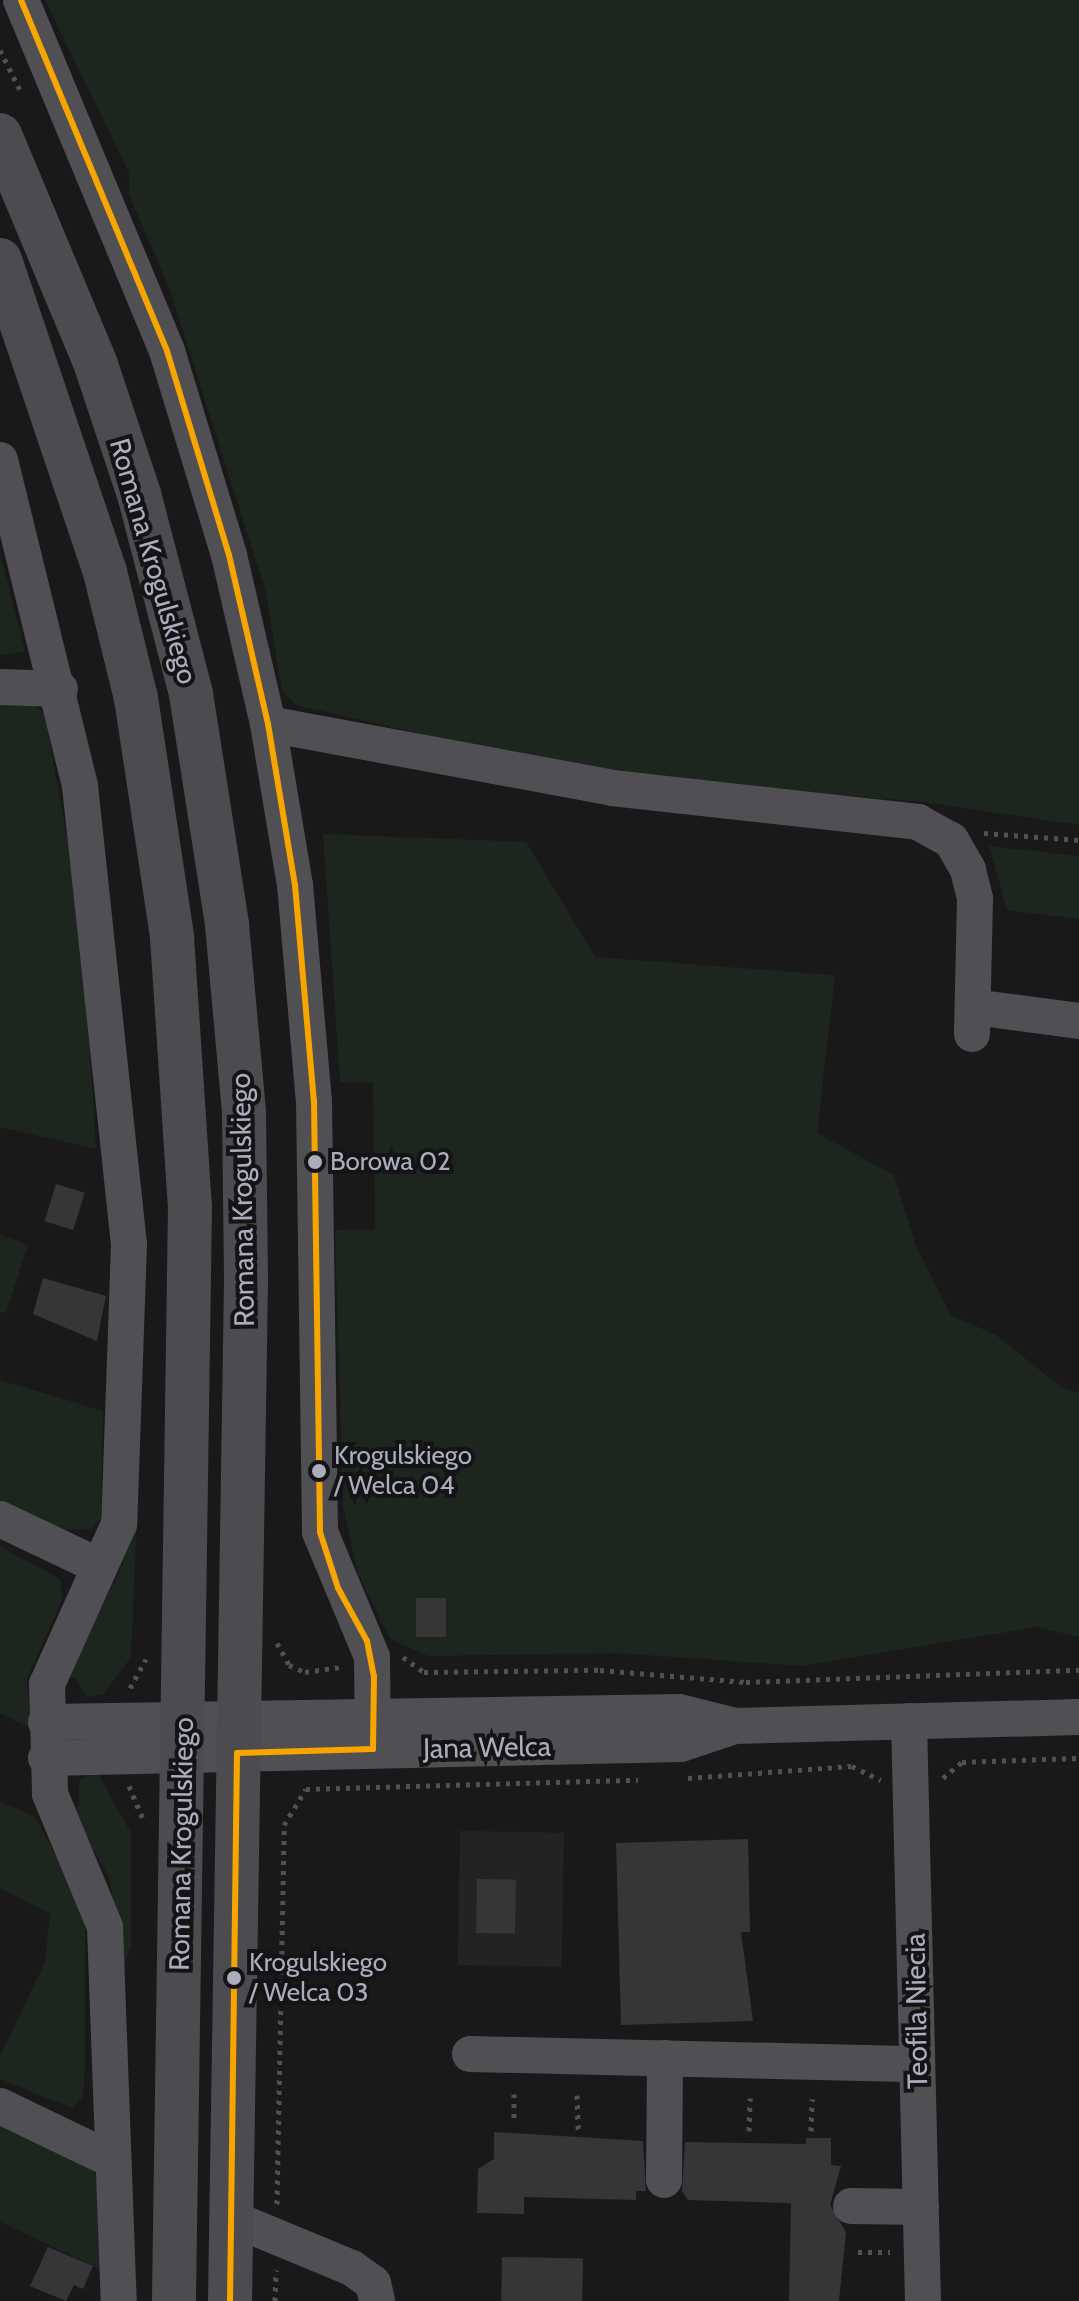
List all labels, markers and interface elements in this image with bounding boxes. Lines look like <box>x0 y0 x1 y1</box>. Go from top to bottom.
street label: Romana Krogulskiego <box>103 434 205 688</box>
street label: Romana Krogulskiego <box>223 1073 261 1327</box>
place label: Borowa 02 <box>330 1146 451 1178</box>
marker: Borowa 02 <box>307 1154 323 1170</box>
place label: Krogulskiego / Welca 04 <box>334 1440 472 1502</box>
marker: Krogulskiego / Welca 04 <box>311 1463 327 1479</box>
street label: Romana Krogulskiego <box>162 1717 200 1971</box>
street label: Jana Welca <box>423 1729 551 1765</box>
street label: Teofila Niecia <box>898 1933 934 2089</box>
place label: Krogulskiego / Welca 03 <box>249 1947 387 2008</box>
marker: Krogulskiego / Welca 03 <box>226 1970 242 1986</box>

